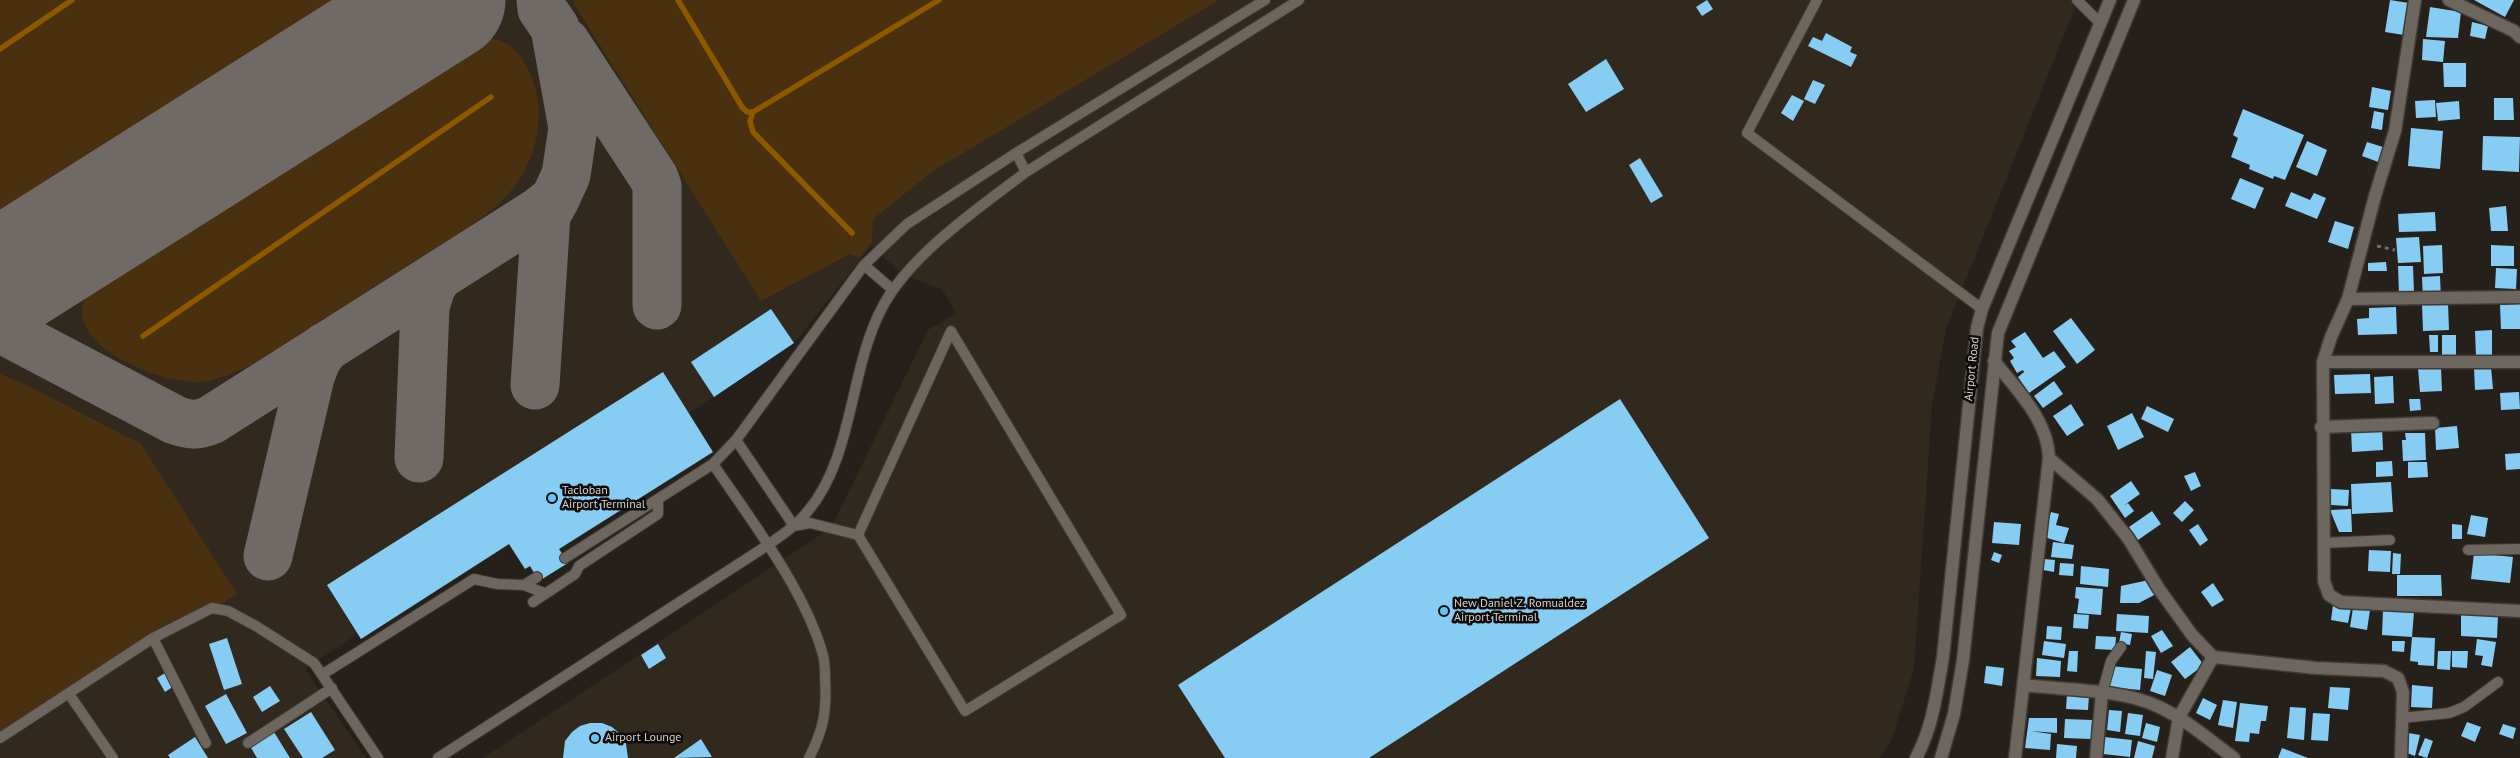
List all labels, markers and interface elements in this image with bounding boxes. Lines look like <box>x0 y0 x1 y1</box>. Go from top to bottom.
street label: Airport Road <box>1961 336 1983 402</box>
place label: Tacloban Airport Terminal <box>562 484 645 512</box>
marker: Tacloban Airport Terminal <box>546 492 558 504</box>
place label: New Daniel Z. Romualdez Airport Terminal <box>1454 597 1585 625</box>
marker: New Daniel Z. Romualdez Airport Terminal <box>1438 605 1450 617</box>
place label: Airport Lounge <box>605 731 681 745</box>
marker: Airport Lounge <box>589 732 601 744</box>

